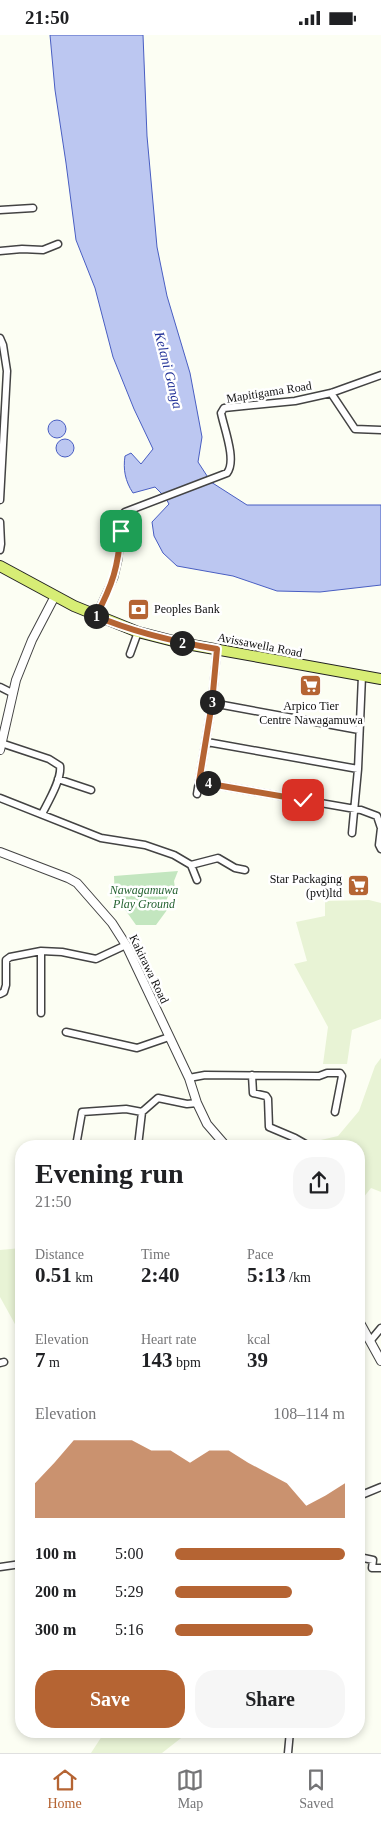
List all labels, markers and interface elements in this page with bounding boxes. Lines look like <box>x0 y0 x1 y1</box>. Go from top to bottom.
text: 21:50 <box>25 7 69 28</box>
water label: Kelani Ganga <box>151 329 185 410</box>
street label: Mapitigama Road <box>225 378 313 406</box>
pin <box>100 510 142 552</box>
icon: arrive <box>107 517 135 545</box>
bank icon: Peoples Bank <box>126 597 150 621</box>
place label: Peoples Bank <box>154 602 220 616</box>
pin: 1 <box>84 603 108 629</box>
text: 1 <box>93 609 100 624</box>
street label: Avissawella Road <box>216 630 304 660</box>
pin: 2 <box>170 631 194 655</box>
text: 2 <box>179 636 186 651</box>
supermarket icon: Arpico Tier Centre Nawagamuwa <box>299 673 323 697</box>
pin: 3 <box>200 689 224 715</box>
text: 3 <box>209 695 216 710</box>
place label: Arpico Tier Centre Nawagamuwa <box>259 699 363 727</box>
pin: 4 <box>196 771 220 795</box>
text: 4 <box>205 776 212 791</box>
pin <box>282 779 324 821</box>
icon: check <box>289 786 317 814</box>
place label: Star Packaging (pvt)ltd <box>270 872 342 900</box>
supermarket icon: Star Packaging (pvt)ltd <box>346 874 370 898</box>
park label: Nawagamuwa Play Ground <box>109 883 178 911</box>
street label: Kakirawa Road <box>126 932 172 1006</box>
button: share <box>293 1157 345 1209</box>
text: Evening run <box>35 1158 184 1189</box>
text: 21:50 <box>35 1193 71 1210</box>
text: Distance <box>35 1247 84 1262</box>
text: Time <box>141 1247 170 1262</box>
text: Pace <box>247 1247 273 1262</box>
text: 0.51 <box>35 1263 72 1287</box>
text: 2:40 <box>141 1263 180 1287</box>
text: 5:13 <box>247 1263 286 1287</box>
text: km <box>72 1270 93 1285</box>
text: /km <box>286 1270 311 1285</box>
text: Elevation <box>35 1332 89 1347</box>
text: Heart rate <box>141 1332 197 1347</box>
text: kcal <box>247 1332 270 1347</box>
text: 7 <box>35 1348 46 1372</box>
text: 143 <box>141 1348 173 1372</box>
text: 39 <box>247 1348 268 1372</box>
text: m <box>46 1355 60 1370</box>
text: bpm <box>173 1355 201 1370</box>
text: Elevation <box>35 1405 96 1422</box>
text: 108–114 m <box>273 1405 345 1422</box>
text: 100 m <box>35 1545 76 1562</box>
text: 5:00 <box>115 1545 143 1562</box>
text: 200 m <box>35 1583 76 1600</box>
text: 5:29 <box>115 1583 143 1600</box>
text: 300 m <box>35 1621 76 1638</box>
text: 5:16 <box>115 1621 143 1638</box>
button: Save <box>35 1670 185 1728</box>
button: Share <box>195 1670 345 1728</box>
tab: Home <box>47 1766 82 1812</box>
tab: Map <box>176 1766 204 1812</box>
tab: Saved <box>299 1766 334 1812</box>

